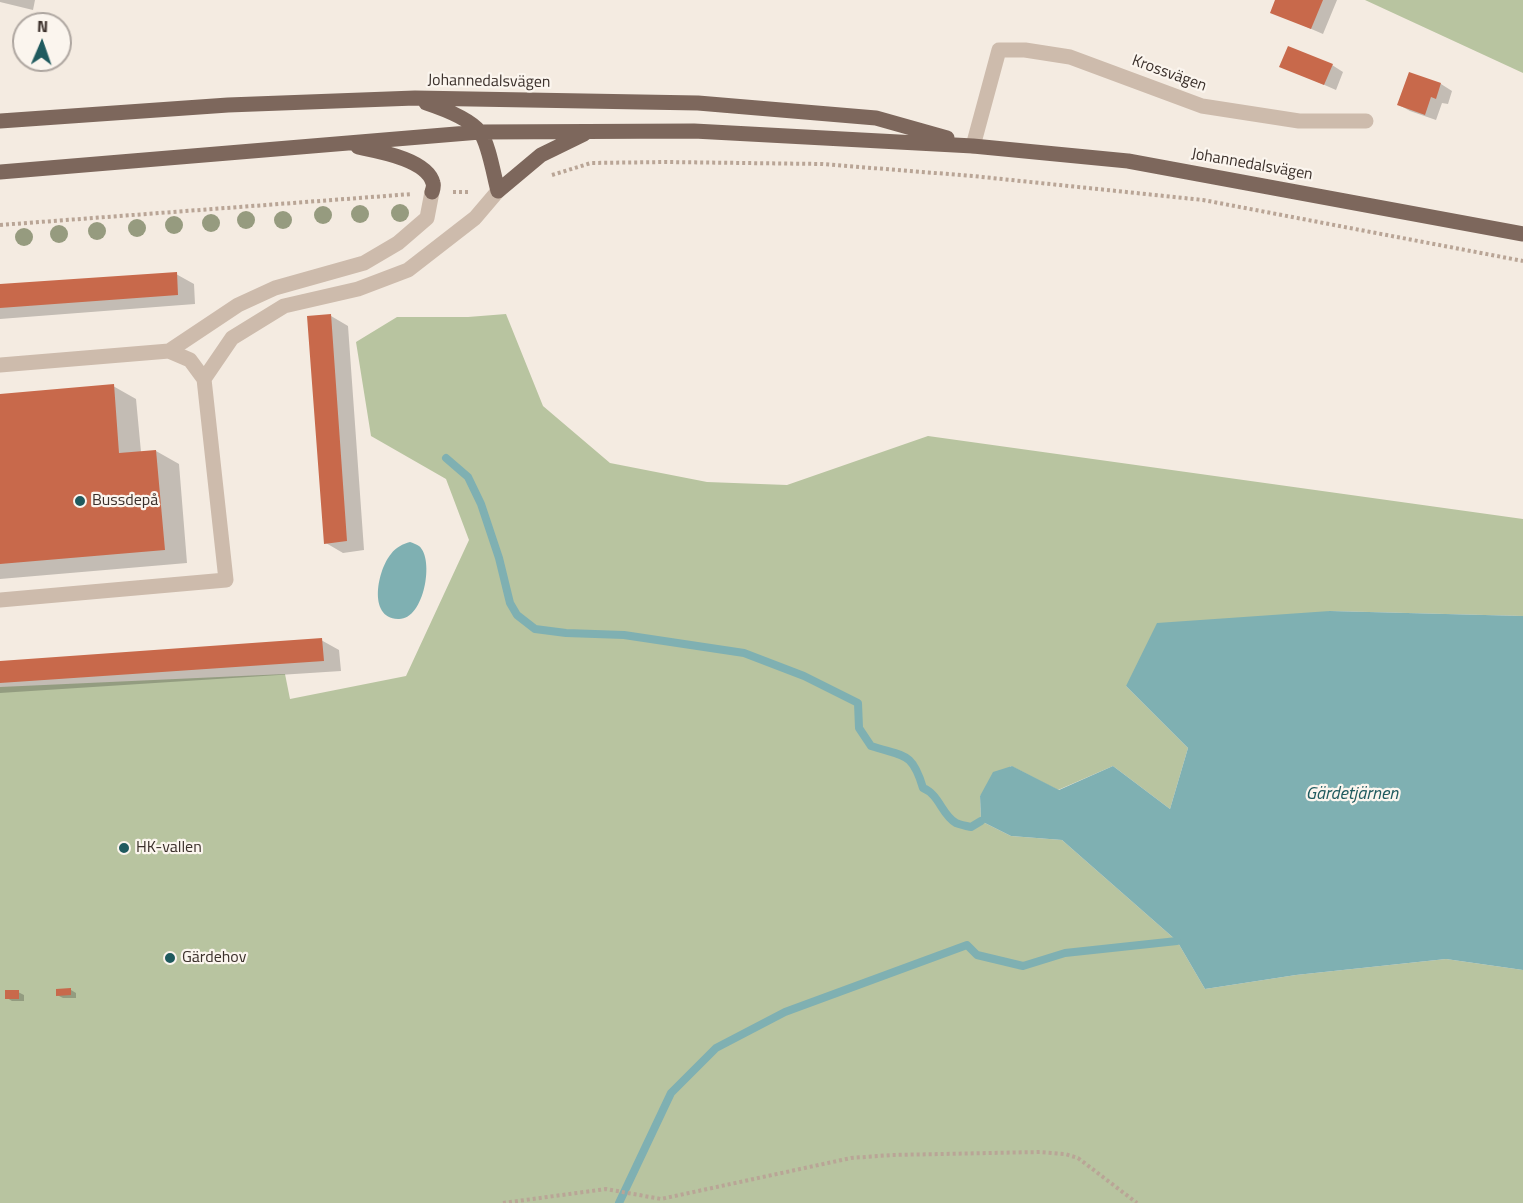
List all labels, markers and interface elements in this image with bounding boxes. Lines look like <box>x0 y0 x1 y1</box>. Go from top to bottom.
north arrow <box>12 12 72 72</box>
text: N <box>37 14 49 38</box>
street label: Krossvägen <box>1129 52 1209 96</box>
street label: Johannedalsvägen <box>427 71 551 93</box>
street label: Johannedalsvägen <box>1190 145 1314 185</box>
place label: Bussdepå <box>92 491 158 511</box>
marker: Bussdepå <box>73 494 87 508</box>
water label: Gärdetjärnen <box>1306 784 1398 806</box>
place label: HK-vallen <box>136 838 202 858</box>
marker: HK-vallen <box>117 841 131 855</box>
place label: Gärdehov <box>182 948 246 968</box>
marker: Gärdehov <box>163 951 177 965</box>

